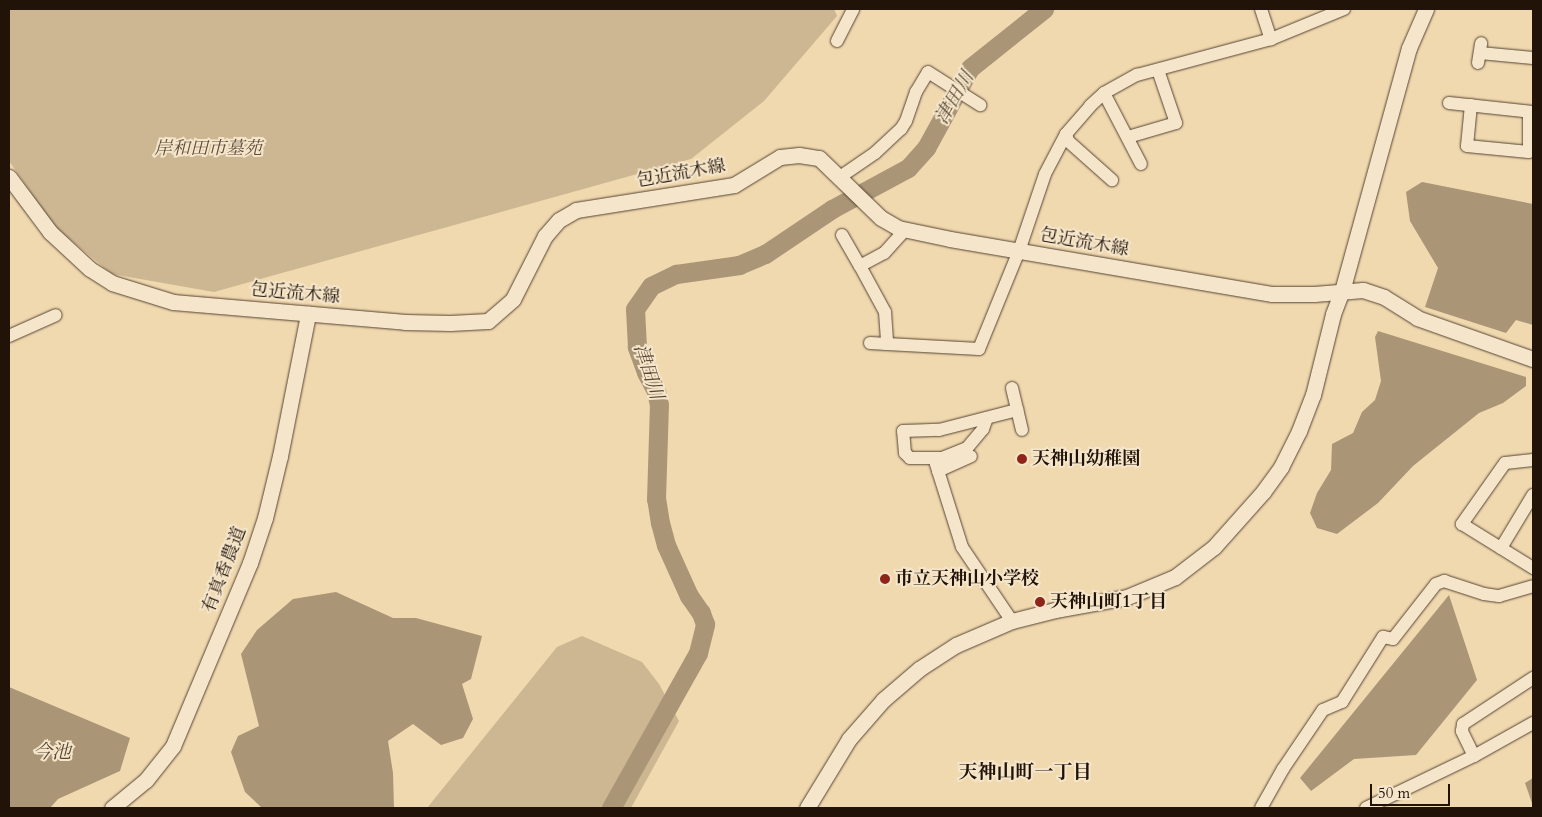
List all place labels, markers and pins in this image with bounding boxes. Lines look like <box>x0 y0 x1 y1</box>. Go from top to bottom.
place label: 天神山幼稚園 <box>1032 448 1140 470</box>
marker: 天神山幼稚園 <box>1016 453 1028 465</box>
place label: 市立天神山小学校 <box>895 568 1039 590</box>
marker: 市立天神山小学校 <box>879 573 891 585</box>
place label: 天神山町1丁目 <box>1050 591 1167 613</box>
marker: 天神山町1丁目 <box>1034 596 1046 608</box>

